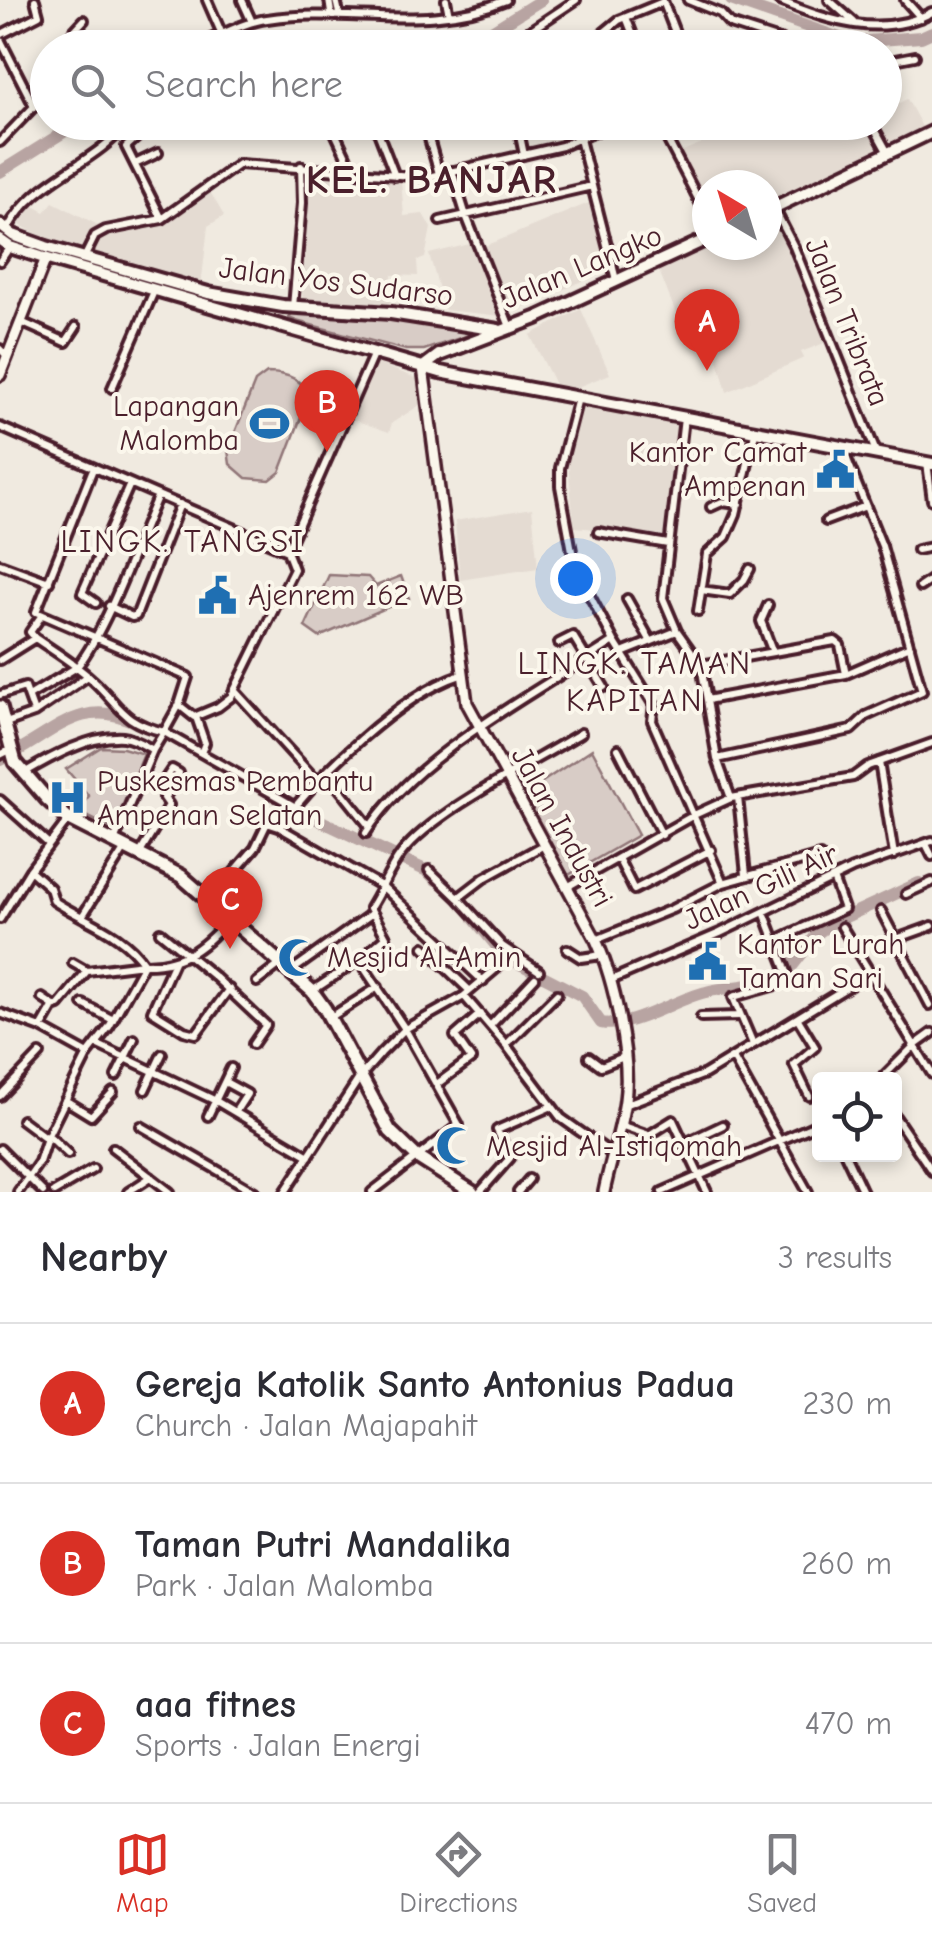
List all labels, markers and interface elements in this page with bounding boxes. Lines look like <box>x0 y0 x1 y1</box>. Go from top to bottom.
search box <box>30 30 902 140</box>
icon: search <box>65 58 120 113</box>
text: Search here <box>145 63 343 107</box>
district label: KEL. BANJAR <box>306 157 558 203</box>
north arrow <box>692 170 782 260</box>
street label: Jalan Langko <box>497 218 667 316</box>
street label: Jalan Tribrata <box>797 233 897 411</box>
street label: Jalan Yos Sudarso <box>217 250 455 314</box>
pin: A <box>674 288 740 371</box>
pin: B <box>294 370 360 452</box>
place label: Lapangan Malomba <box>113 389 239 458</box>
sports icon: Lapangan Malomba <box>248 402 290 444</box>
place label: Kantor Camat Ampenan <box>629 435 807 504</box>
public building icon: Kantor Camat Ampenan <box>815 448 857 490</box>
district label: LINGK. TANGSI <box>60 523 306 560</box>
your location <box>550 553 601 604</box>
public building icon: Ajenrem 162 WB <box>197 574 239 616</box>
place label: Ajenrem 162 WB <box>248 578 464 613</box>
district label: LINGK. TAMAN KAPITAN <box>518 645 753 719</box>
street label: Jalan Industri <box>504 741 620 913</box>
place label: Puskesmas Pembantu Ampenan Selatan <box>97 764 373 833</box>
hospital icon: Puskesmas Pembantu Ampenan Selatan <box>46 777 88 819</box>
street label: Jalan Gili Air <box>679 836 844 938</box>
pin: C <box>198 866 262 949</box>
place label: Kantor Lurah Taman Sari <box>737 927 904 996</box>
mosque icon: Mesjid Al-Amin <box>276 936 318 978</box>
place label: Mesjid Al-Amin <box>327 940 521 975</box>
public building icon: Kantor Lurah Taman Sari <box>686 940 728 982</box>
map controls <box>812 1072 902 1162</box>
button: locate <box>812 1072 902 1162</box>
mosque icon: Mesjid Al-Istiqomah <box>435 1125 477 1167</box>
place label: Mesjid Al-Istiqomah <box>486 1129 742 1164</box>
text: Nearby <box>40 1233 167 1282</box>
text: 3 results <box>778 1239 892 1276</box>
text: Gereja Katolik Santo Antonius Padua <box>135 1363 735 1407</box>
text: A <box>64 1385 81 1422</box>
text: 230 m <box>802 1385 892 1422</box>
text: Church · Jalan Majapahit <box>135 1407 477 1444</box>
text: Taman Putri Mandalika <box>135 1523 511 1567</box>
text: B <box>63 1545 82 1582</box>
text: 260 m <box>801 1545 892 1582</box>
text: Park · Jalan Malomba <box>135 1567 434 1604</box>
text: aaa fitnes <box>135 1683 296 1727</box>
text: C <box>63 1705 82 1742</box>
text: 470 m <box>805 1705 892 1742</box>
text: Sports · Jalan Energi <box>135 1727 421 1764</box>
tab: Map <box>115 1827 170 1919</box>
tab: Directions <box>399 1827 518 1919</box>
tab: Saved <box>747 1827 817 1919</box>

